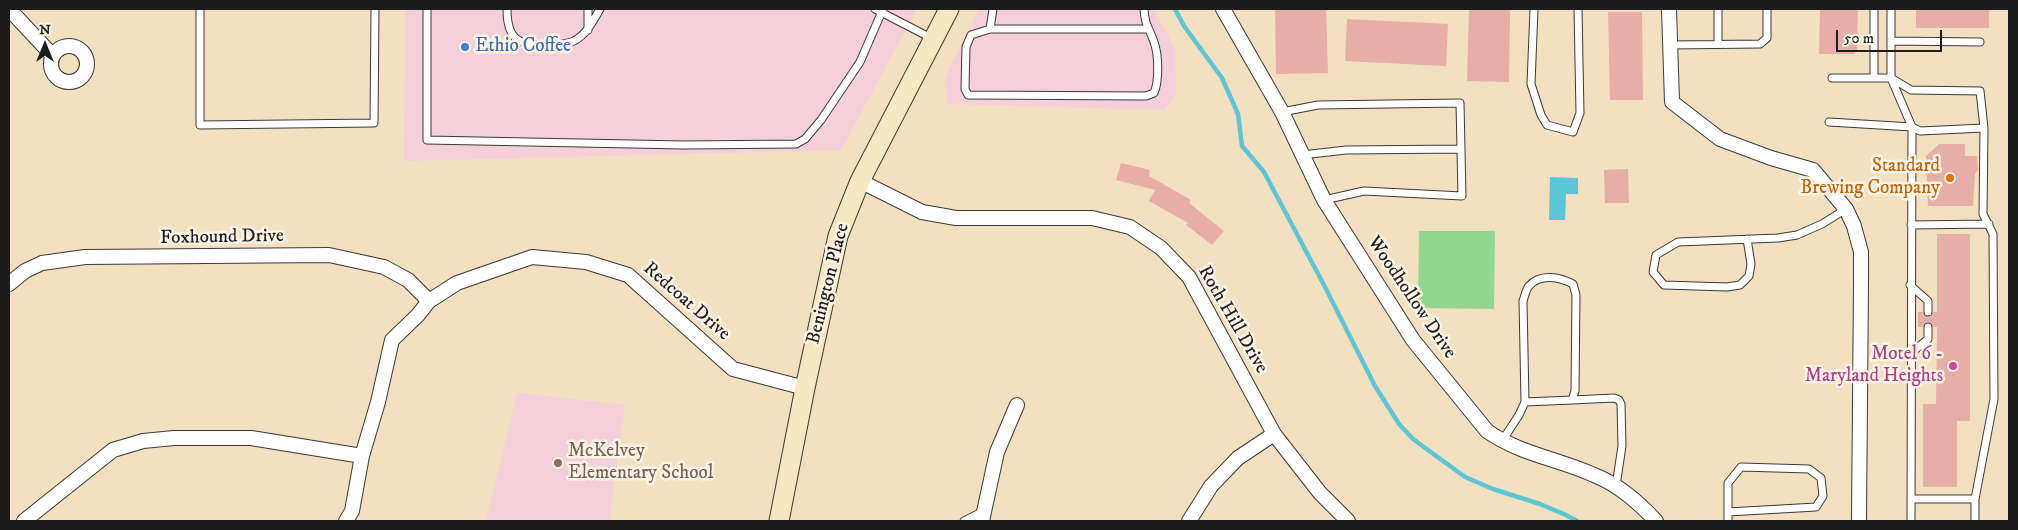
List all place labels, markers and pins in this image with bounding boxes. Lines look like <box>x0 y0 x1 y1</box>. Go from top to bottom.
place label: Ethio Coffee <box>475 36 571 58</box>
marker: Ethio Coffee <box>459 41 471 53</box>
place label: Standard Brewing Company <box>1800 156 1940 200</box>
marker: Standard Brewing Company <box>1944 172 1956 184</box>
place label: Motel 6 - Maryland Heights <box>1805 344 1943 388</box>
marker: Motel 6 - Maryland Heights <box>1947 360 1959 372</box>
place label: McKelvey Elementary School <box>568 441 713 485</box>
marker: McKelvey Elementary School <box>552 457 564 469</box>

